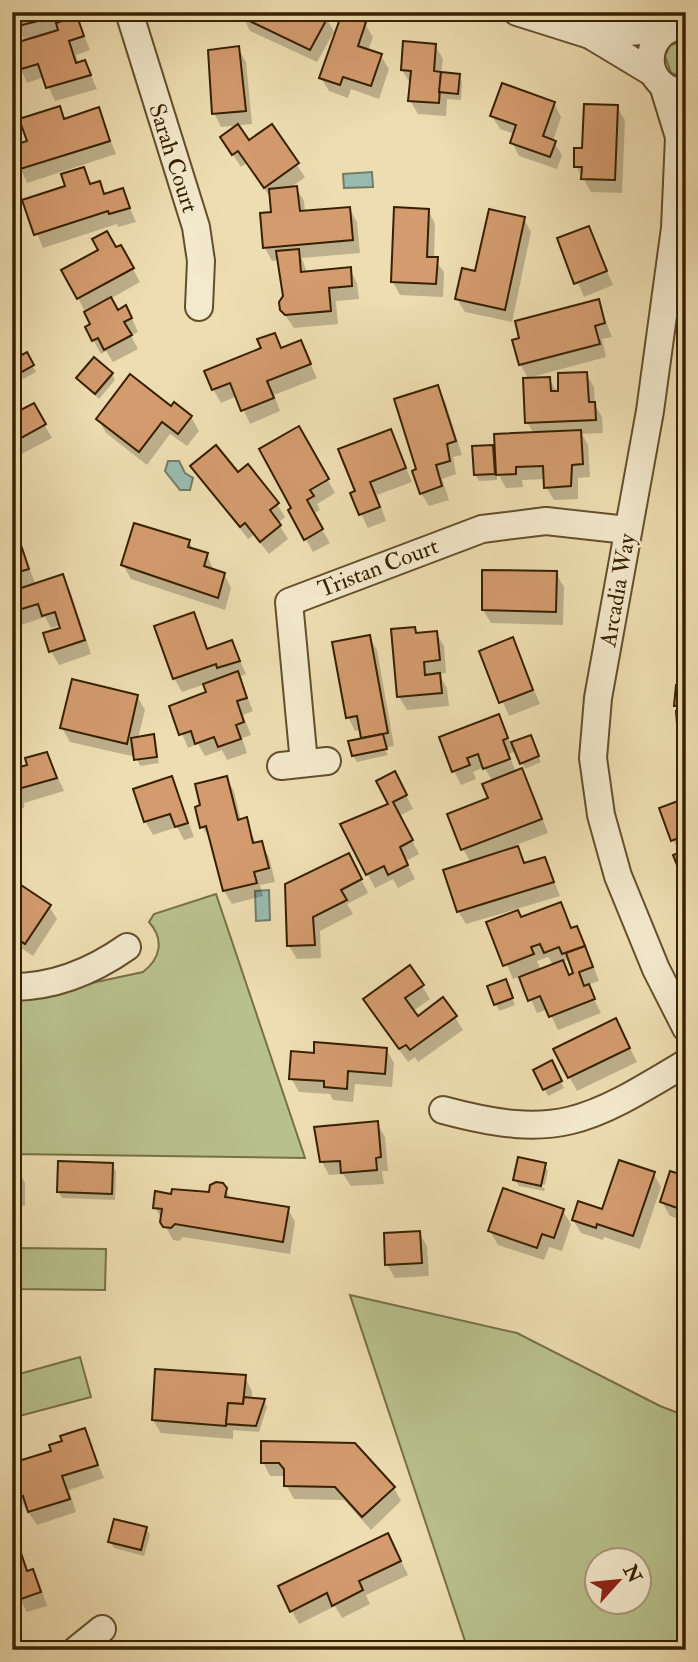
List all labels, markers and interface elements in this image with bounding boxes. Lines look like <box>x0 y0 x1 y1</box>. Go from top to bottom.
street label: Sarah Court <box>142 100 205 216</box>
street label: Arcadia Way <box>593 530 642 650</box>
street label: Tristan Court <box>314 531 442 604</box>
north arrow <box>582 1546 652 1616</box>
text: N <box>617 1560 647 1588</box>

